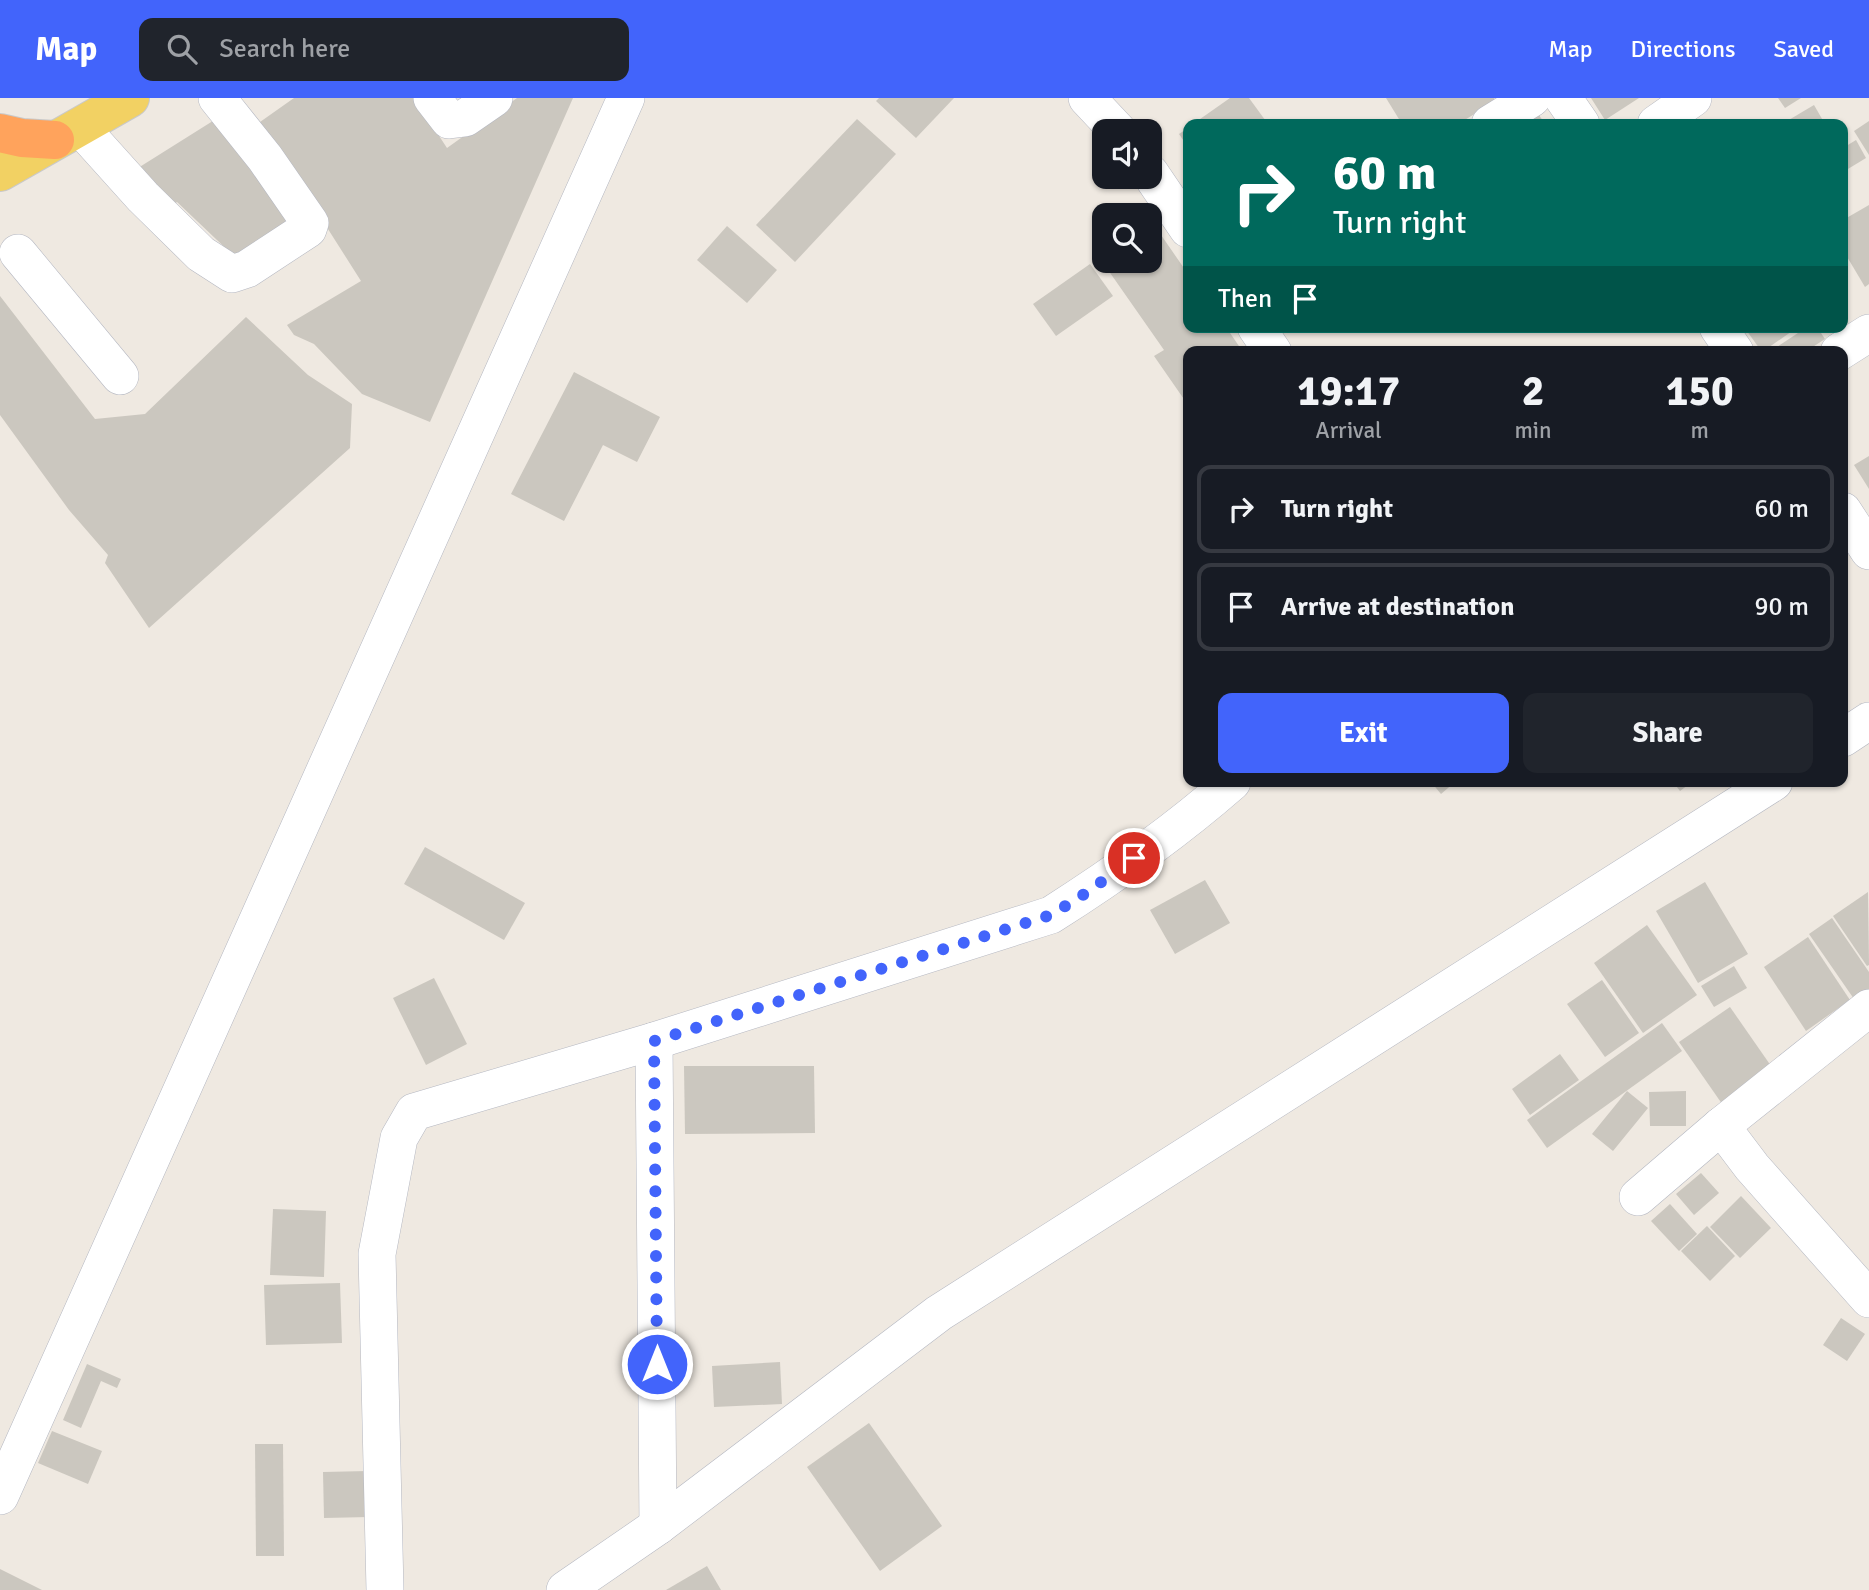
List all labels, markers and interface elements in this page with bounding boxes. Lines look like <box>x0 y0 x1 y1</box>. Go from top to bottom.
search box <box>139 18 629 81</box>
text: Map <box>35 29 97 70</box>
icon: search <box>163 30 201 68</box>
text: Search here <box>219 33 350 65</box>
text: Map <box>1548 34 1593 64</box>
text: Directions <box>1631 34 1736 64</box>
text: Saved <box>1774 34 1834 64</box>
map controls <box>1092 119 1162 273</box>
button: sound <box>1092 119 1162 189</box>
text: 60 m <box>1333 143 1436 203</box>
icon: right <box>1218 147 1309 238</box>
button: search <box>1092 203 1162 273</box>
text: Turn right <box>1333 203 1466 242</box>
icon: arrive <box>1286 280 1324 318</box>
text: Then <box>1218 283 1272 315</box>
text: 19:17 <box>1297 366 1400 417</box>
text: 2 <box>1522 366 1544 417</box>
text: 150 <box>1666 366 1734 417</box>
text: Arrival <box>1316 416 1382 445</box>
text: min <box>1514 416 1552 445</box>
text: m <box>1691 416 1709 445</box>
icon: right <box>1222 490 1260 528</box>
text: Turn right <box>1281 493 1393 525</box>
text: 60 m <box>1754 493 1809 525</box>
icon: arrive <box>1222 588 1260 626</box>
text: Arrive at destination <box>1281 591 1514 623</box>
text: 90 m <box>1754 591 1809 623</box>
button: Exit <box>1218 693 1509 773</box>
button: Share <box>1523 693 1813 773</box>
pin <box>1104 828 1164 888</box>
icon: arrive <box>1115 839 1153 877</box>
position arrow <box>620 1327 694 1401</box>

